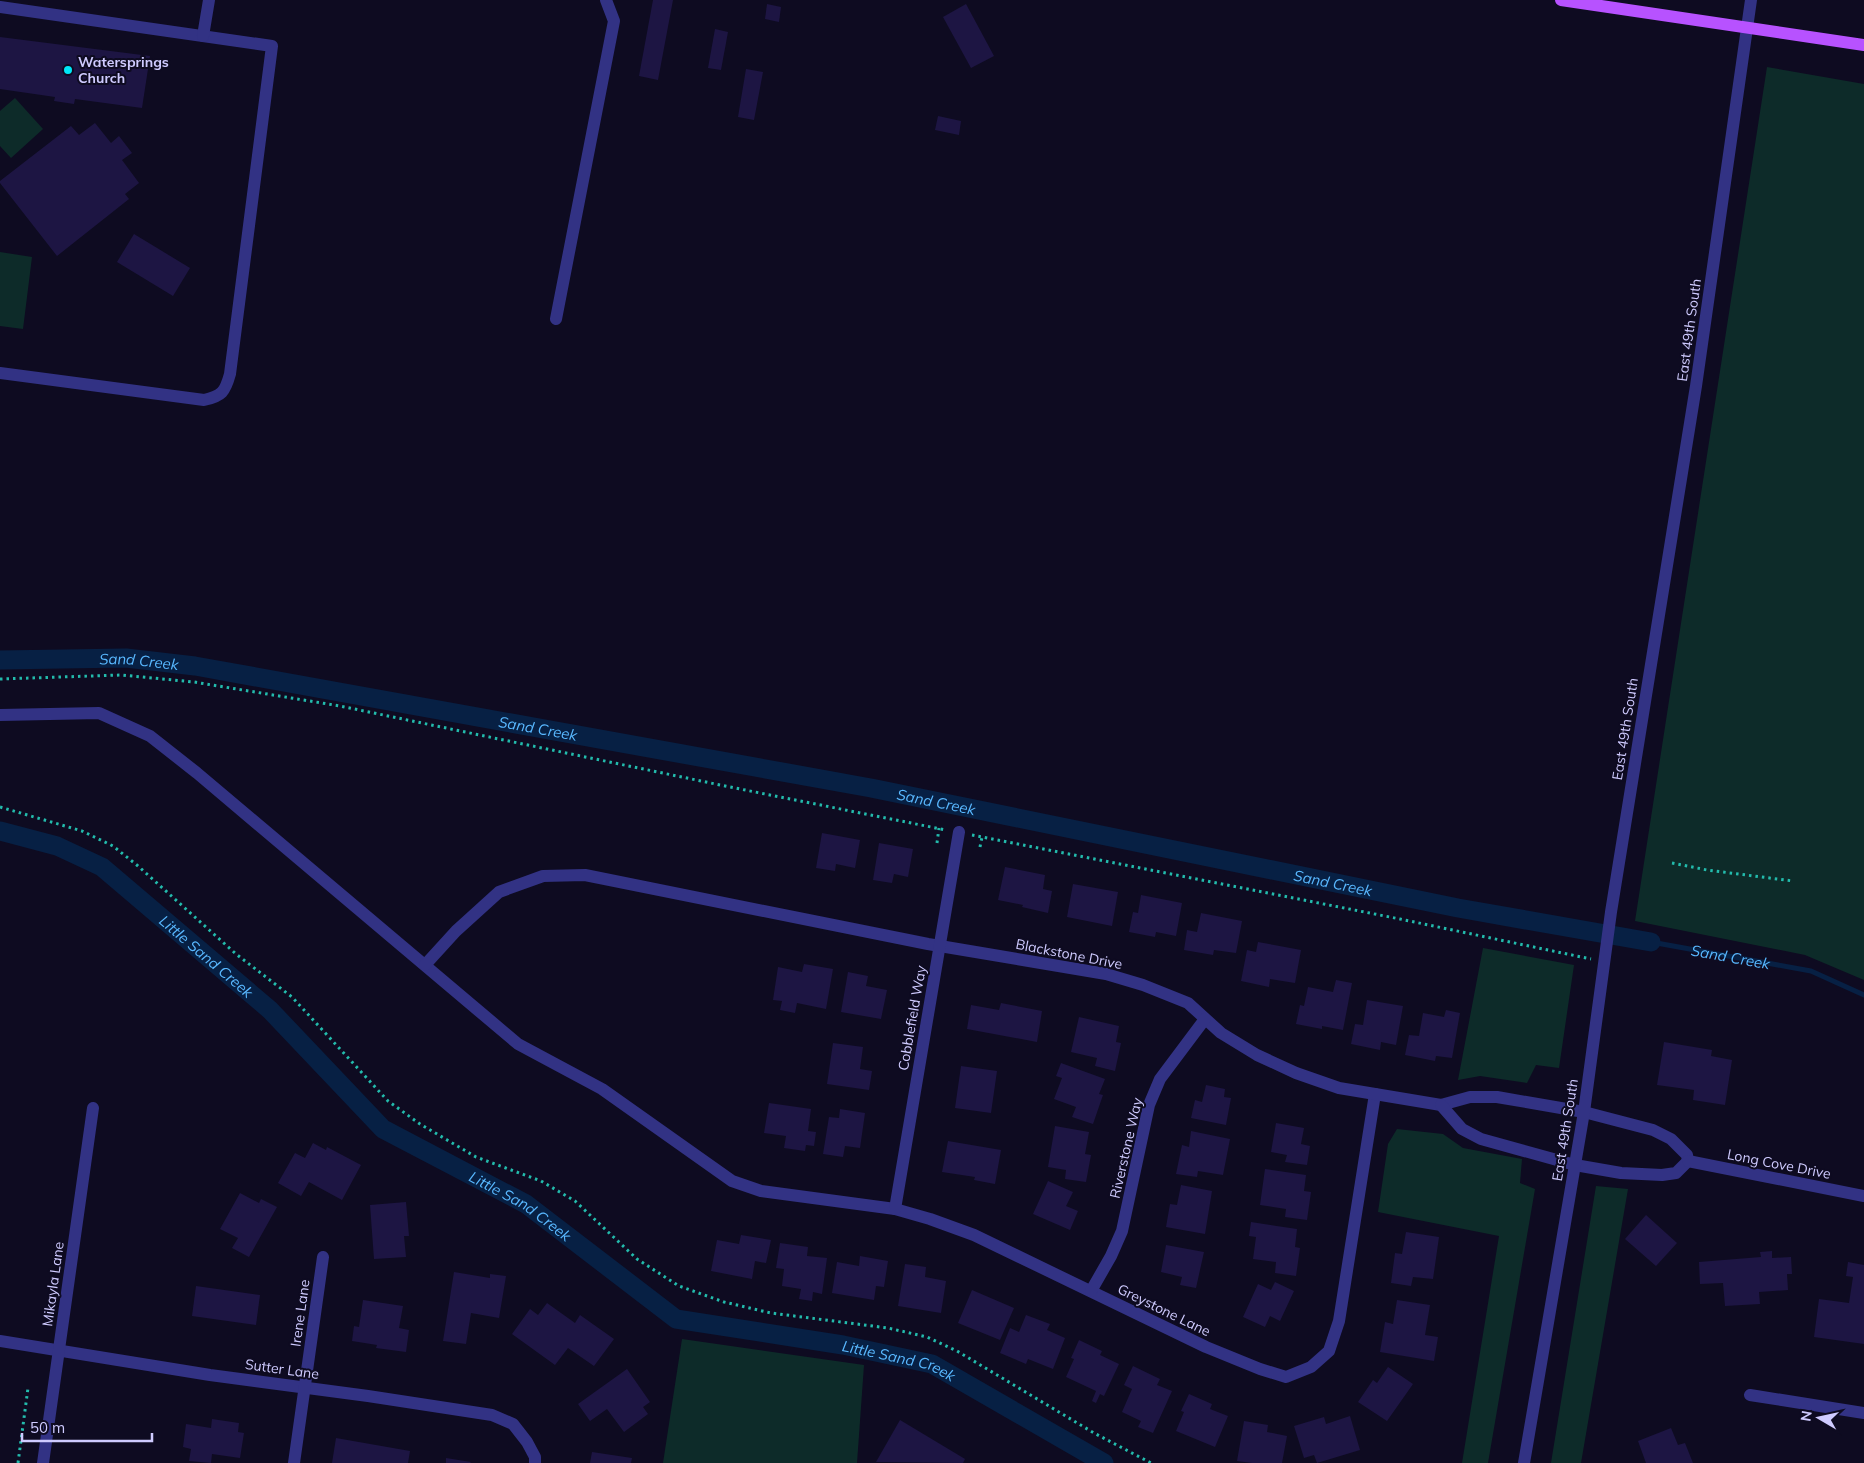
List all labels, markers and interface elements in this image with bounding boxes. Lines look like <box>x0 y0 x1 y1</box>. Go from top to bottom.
place label: Watersprings Church <box>78 53 169 87</box>
marker: Watersprings Church <box>62 64 74 76</box>
street label: East 49th South <box>1673 278 1705 382</box>
water label: Sand Creek <box>99 648 181 674</box>
street label: East 49th South <box>1608 677 1642 781</box>
water label: Sand Creek <box>497 711 580 745</box>
water label: Sand Creek <box>895 784 978 819</box>
water label: Sand Creek <box>1292 865 1375 900</box>
water label: Little Sand Creek <box>156 911 259 1002</box>
street label: Blackstone Drive <box>1014 935 1124 973</box>
water label: Sand Creek <box>1690 940 1773 973</box>
street label: Cobblefield Way <box>894 963 930 1072</box>
street label: East 49th South <box>1548 1078 1582 1182</box>
street label: Riverstone Way <box>1106 1095 1146 1200</box>
street label: Long Cove Drive <box>1726 1145 1832 1183</box>
water label: Little Sand Creek <box>466 1167 576 1246</box>
street label: Mikayla Lane <box>38 1240 68 1328</box>
street label: Irene Lane <box>286 1278 314 1348</box>
street label: Greystone Lane <box>1115 1280 1213 1340</box>
water label: Little Sand Creek <box>840 1336 960 1386</box>
street label: Sutter Lane <box>244 1355 320 1383</box>
north arrow <box>1794 1393 1844 1443</box>
text: N <box>1796 1409 1816 1423</box>
scale bar <box>22 1410 152 1442</box>
text: 50 m <box>30 1418 65 1437</box>

